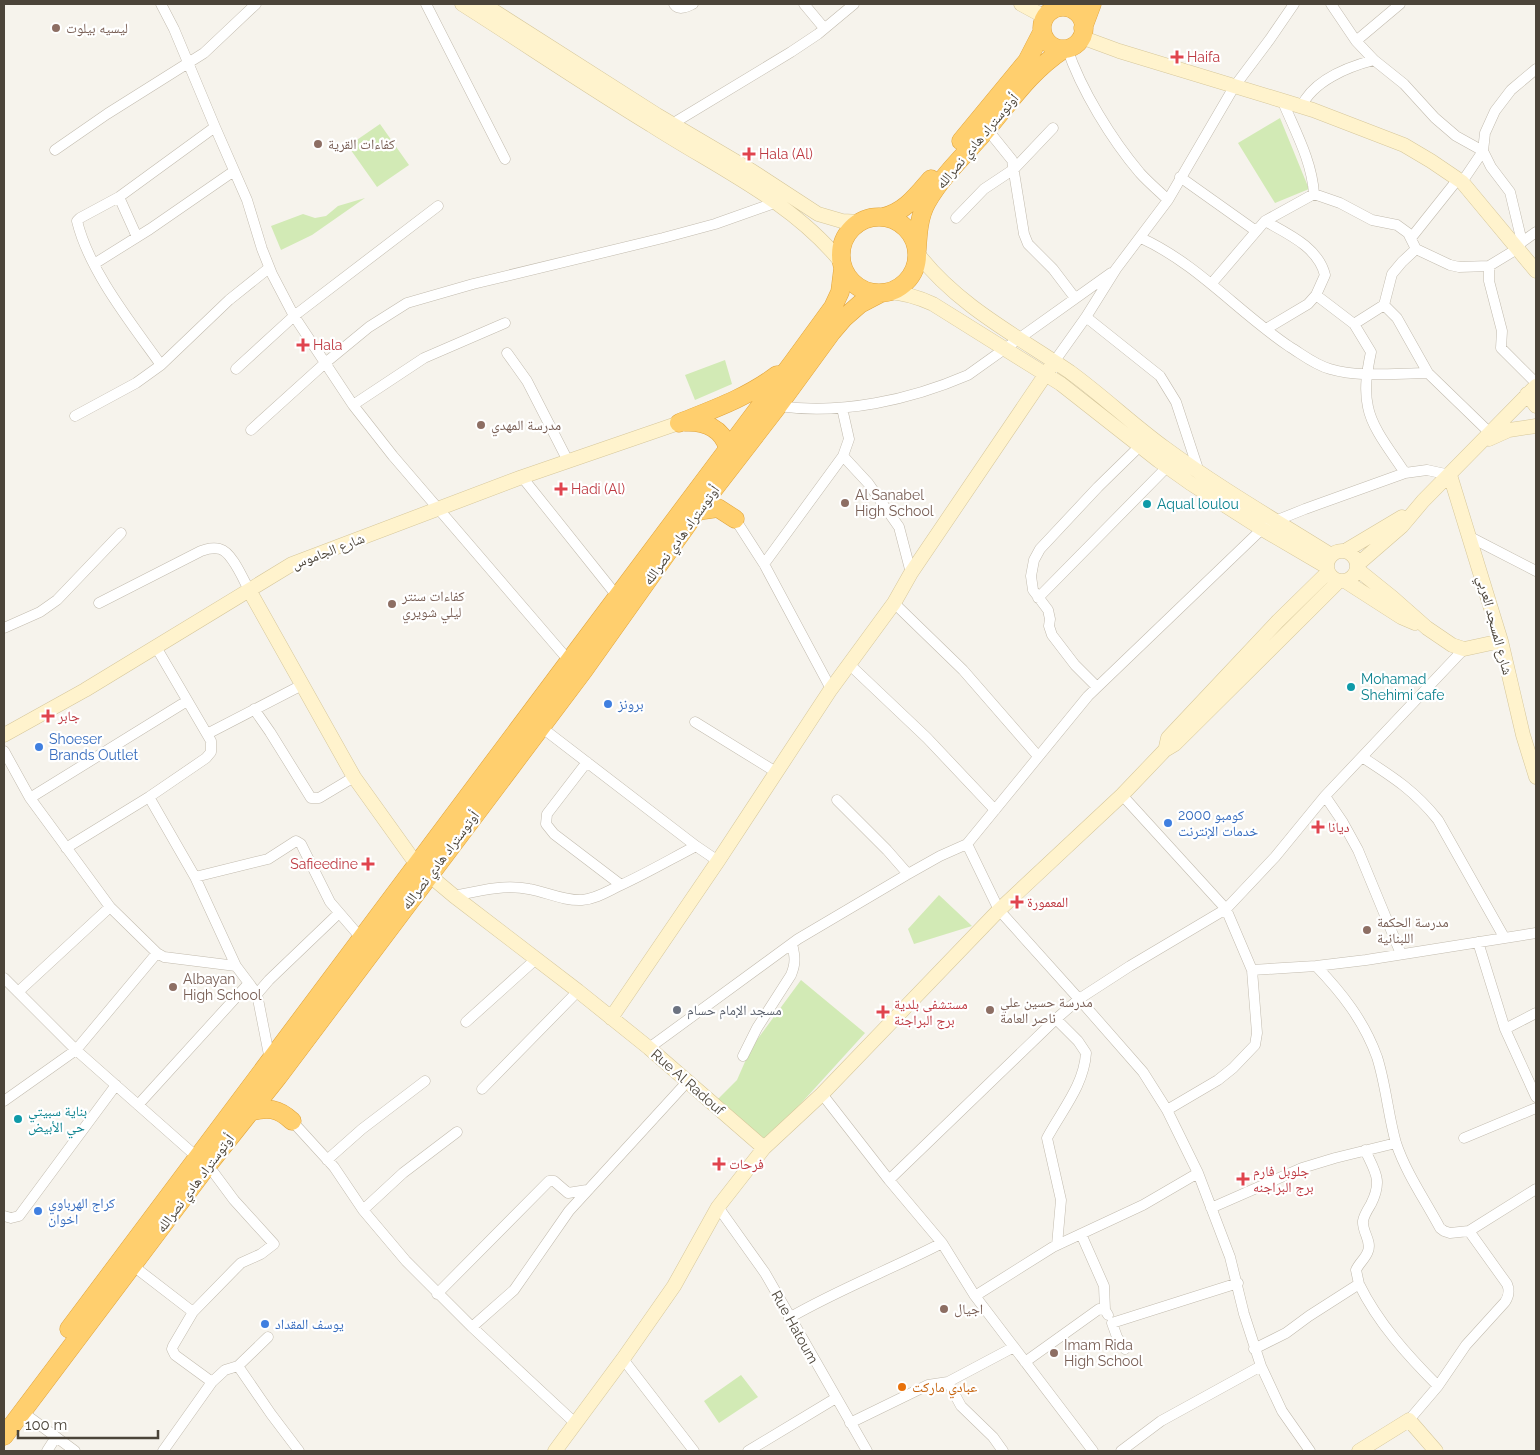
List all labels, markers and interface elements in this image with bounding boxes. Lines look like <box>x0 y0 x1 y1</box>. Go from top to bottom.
place label: ليسيه بيلوت <box>66 20 128 37</box>
marker: ليسيه بيلوت <box>50 22 62 34</box>
place label: Haifa <box>1187 49 1220 65</box>
marker: Haifa <box>1171 51 1183 63</box>
street label: أوتوستراد هادي نصرالله <box>933 90 1024 194</box>
place label: كفاءات القرية <box>328 136 395 153</box>
marker: كفاءات القرية <box>312 138 324 150</box>
place label: Hala (Al) <box>759 146 813 162</box>
marker: Hala (Al) <box>743 148 755 160</box>
place label: Hala <box>313 337 342 353</box>
marker: Hala <box>297 339 309 351</box>
place label: مدرسة المهدي <box>491 417 561 437</box>
marker: مدرسة المهدي <box>475 419 487 431</box>
place label: Hadi (Al) <box>571 481 625 497</box>
street label: أوتوستراد هادي نصرالله <box>640 482 725 590</box>
marker: Hadi (Al) <box>555 483 567 495</box>
place label: Al Sanabel High School <box>855 487 934 519</box>
place label: Aqual loulou <box>1157 496 1239 512</box>
marker: Al Sanabel High School <box>839 497 851 509</box>
marker: Aqual loulou <box>1141 498 1153 510</box>
street label: شارع الجاموس <box>289 530 367 574</box>
street label: شارع المسجد العربي <box>1471 574 1516 677</box>
place label: كفاءات سنتر ليلي شويري <box>401 588 465 624</box>
marker: كفاءات سنتر ليلي شويري <box>386 598 398 610</box>
place label: Mohamad Shehimi cafe <box>1361 671 1444 703</box>
marker: Mohamad Shehimi cafe <box>1345 681 1357 693</box>
place label: برونز <box>617 696 644 713</box>
marker: برونز <box>602 698 614 710</box>
place label: جابر <box>57 708 80 725</box>
marker: جابر <box>42 710 54 722</box>
place label: Shoeser Brands Outlet <box>49 731 139 763</box>
marker: Shoeser Brands Outlet <box>33 741 45 753</box>
place label: كومبو 2000 خدمات الإنترنت <box>1178 807 1258 840</box>
street label: أوتوستراد هادي نصرالله <box>398 808 485 914</box>
marker: كومبو 2000 خدمات الإنترنت <box>1162 817 1174 829</box>
place label: ديانا <box>1328 819 1350 835</box>
marker: ديانا <box>1312 821 1324 833</box>
place label: Safieedine <box>290 856 358 872</box>
marker: Safieedine <box>362 858 374 870</box>
place label: المعمورة <box>1027 894 1068 911</box>
marker: المعمورة <box>1011 896 1023 908</box>
place label: مدرسة الحكمة اللبنانية <box>1377 914 1449 946</box>
marker: مدرسة الحكمة اللبنانية <box>1361 924 1373 936</box>
place label: Albayan High School <box>183 971 262 1003</box>
marker: Albayan High School <box>167 981 179 993</box>
place label: مدرسة حسين علي ناصر العامة <box>1000 994 1093 1027</box>
place label: مستشفی بلدیة برج البراجنة <box>894 996 968 1030</box>
place label: مسجد الإمام حسام <box>687 1002 782 1020</box>
marker: مسجد الإمام حسام <box>671 1004 683 1016</box>
marker: مدرسة حسين علي ناصر العامة <box>984 1004 996 1016</box>
marker: مستشفی بلدیة برج البراجنة <box>876 1005 890 1019</box>
street label: Rue Al Radouf <box>648 1046 729 1119</box>
place label: بناية سبيتي حي الأبيض <box>28 1103 87 1139</box>
marker: بناية سبيتي حي الأبيض <box>12 1113 24 1125</box>
street label: أوتوستراد هادي نصرالله <box>153 1131 240 1237</box>
place label: فرحات <box>729 1156 764 1173</box>
marker: فرحات <box>713 1158 725 1170</box>
place label: جلوبل فارم برج البراجنه <box>1253 1163 1314 1197</box>
marker: جلوبل فارم برج البراجنه <box>1237 1173 1249 1185</box>
place label: كراج الهرباوي اخوان <box>48 1195 115 1228</box>
marker: كراج الهرباوي اخوان <box>32 1205 44 1217</box>
street label: Rue Hatoum <box>768 1288 822 1366</box>
place label: اجيال <box>954 1301 983 1318</box>
marker: اجيال <box>938 1303 950 1315</box>
place label: يوسف المقداد <box>275 1316 344 1333</box>
marker: يوسف المقداد <box>259 1318 271 1330</box>
place label: Imam Rida High School <box>1064 1337 1143 1369</box>
marker: Imam Rida High School <box>1048 1347 1060 1359</box>
place label: عبادي ماركت <box>912 1379 977 1399</box>
marker: عبادي ماركت <box>896 1381 908 1393</box>
scale bar <box>18 1408 158 1440</box>
text: 100 m <box>25 1416 67 1434</box>

